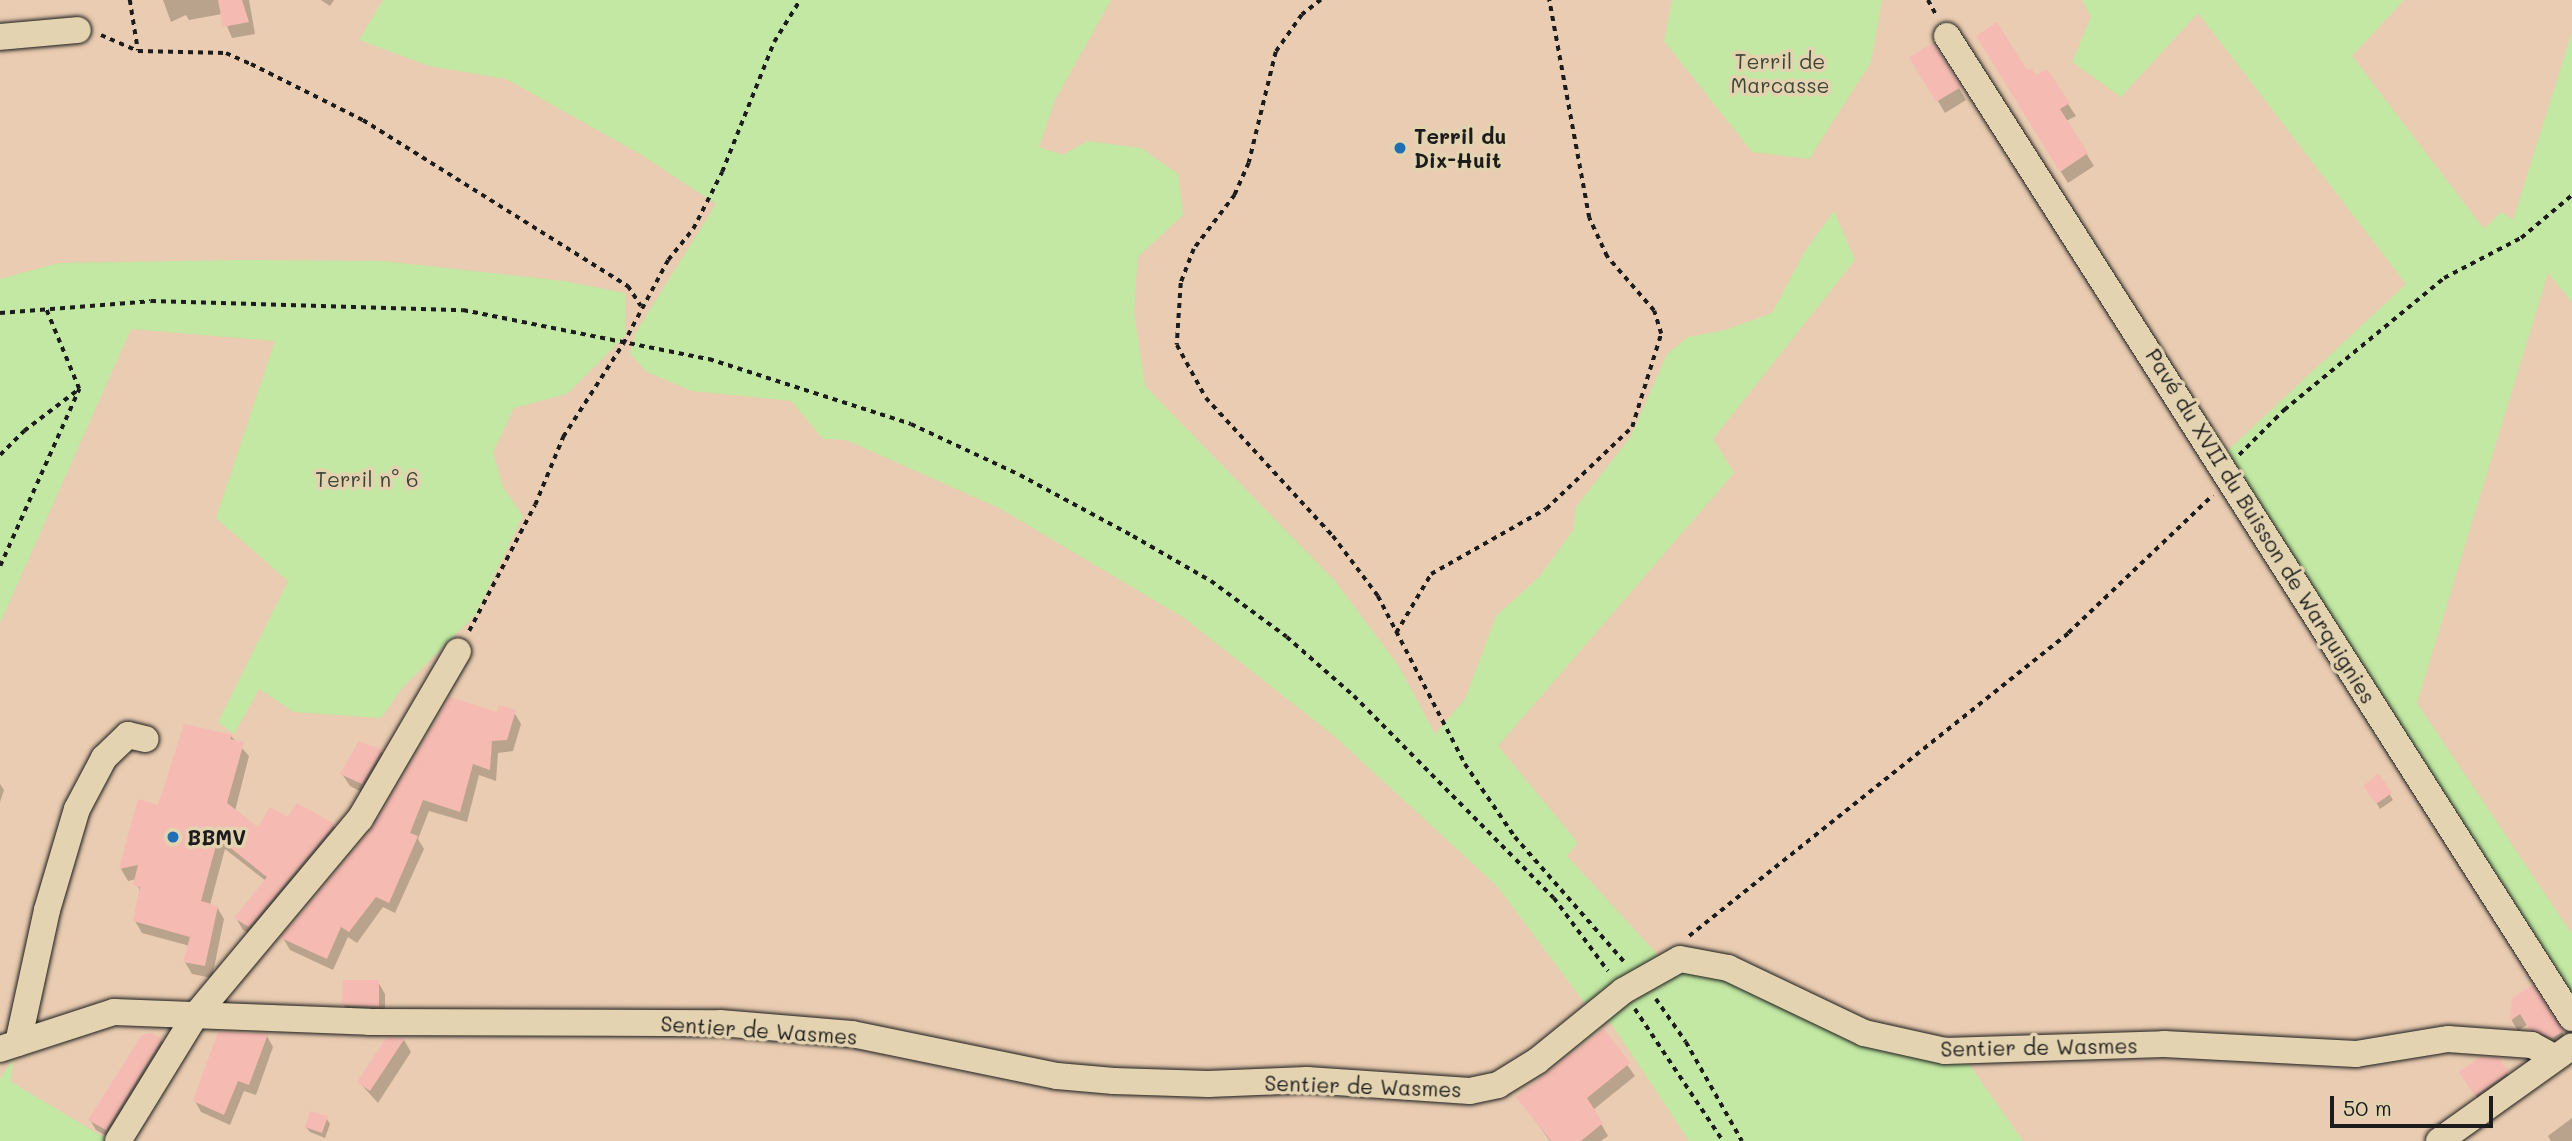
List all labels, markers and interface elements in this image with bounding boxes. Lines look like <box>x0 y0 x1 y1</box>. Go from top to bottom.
park label: Terril de Marcasse <box>1730 48 1830 98</box>
place label: Terril du Dix-Huit <box>1414 123 1506 173</box>
marker: Terril du Dix-Huit <box>1392 140 1408 156</box>
street label: Pavé du XVII du Buisson de Warquignies <box>2141 344 2381 708</box>
park label: Terril n° 6 <box>315 466 419 492</box>
place label: BBMV <box>187 824 246 850</box>
marker: BBMV <box>165 829 181 845</box>
street label: Sentier de Wasmes <box>660 1011 858 1049</box>
street label: Sentier de Wasmes <box>1940 1033 2138 1061</box>
street label: Sentier de Wasmes <box>1264 1070 1462 1102</box>
scale bar <box>2334 1082 2497 1126</box>
text: 50 m <box>2343 1094 2392 1121</box>

